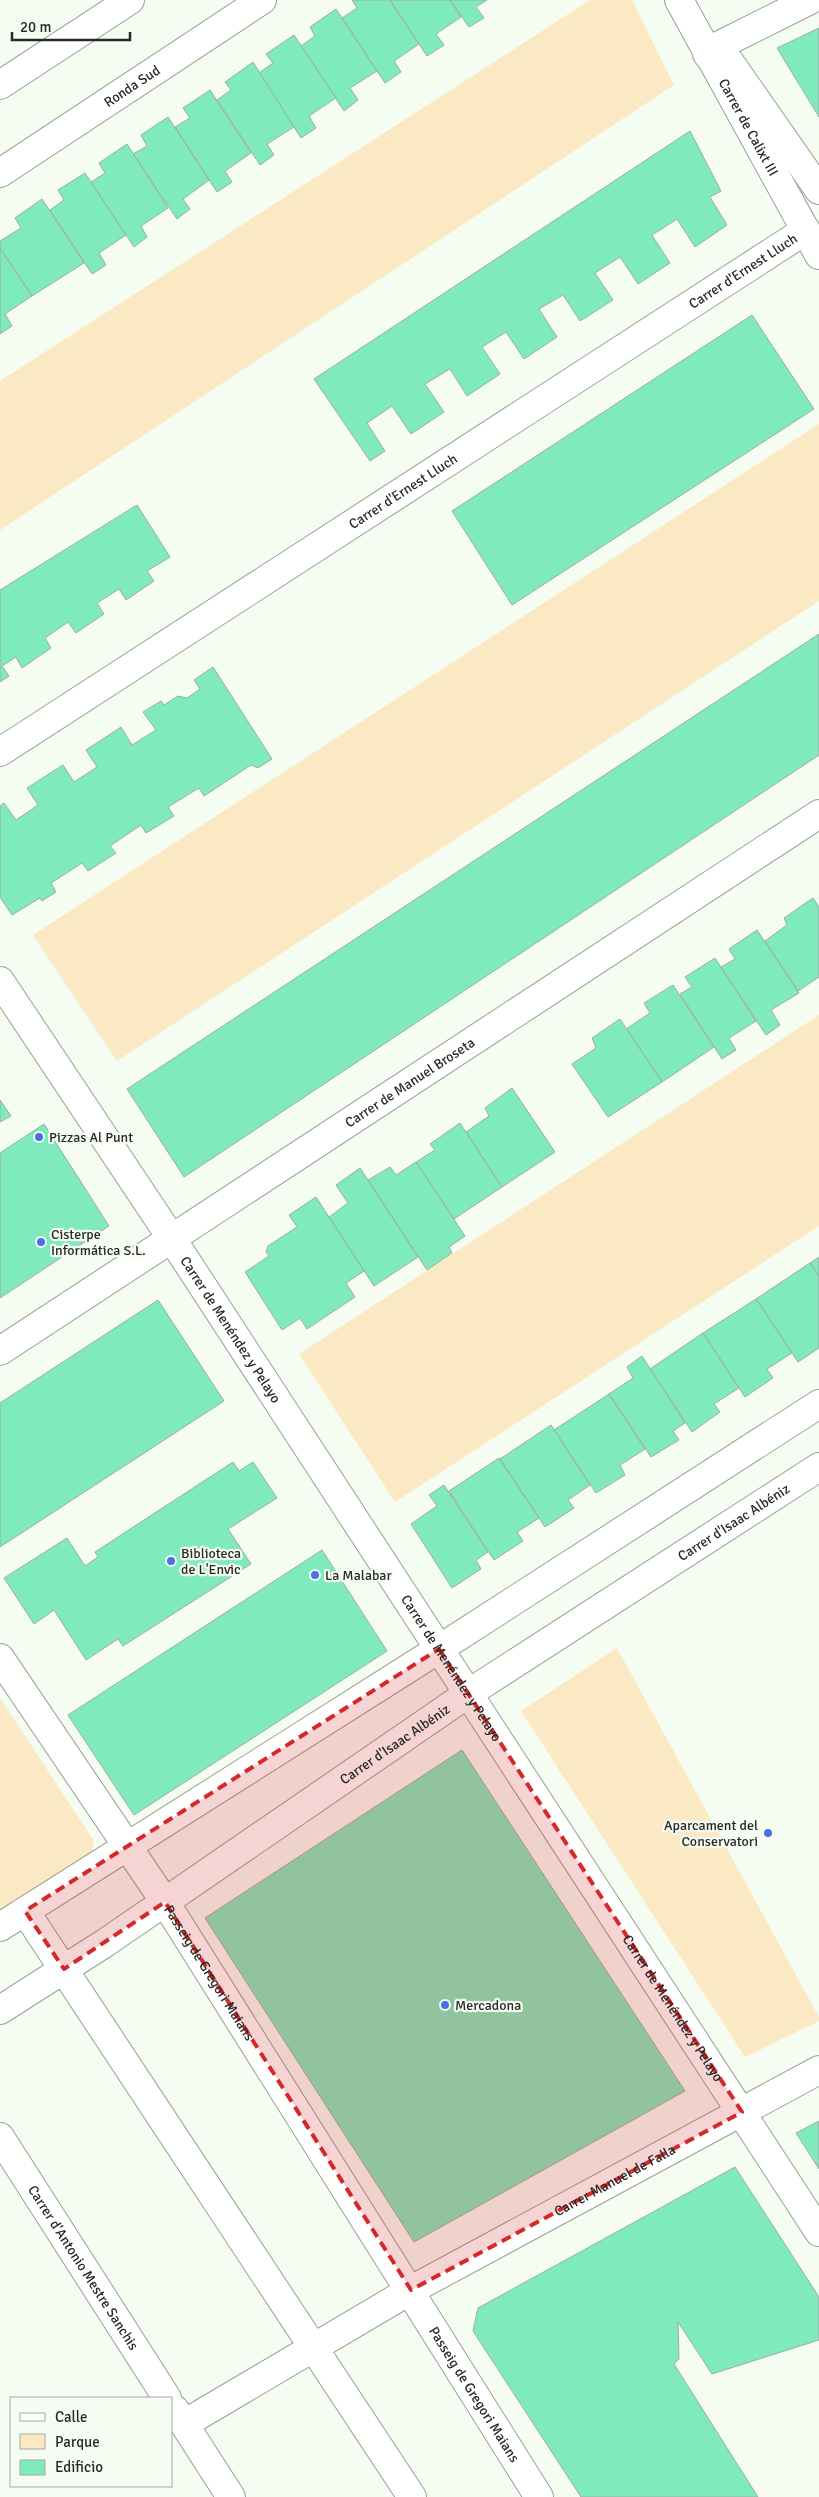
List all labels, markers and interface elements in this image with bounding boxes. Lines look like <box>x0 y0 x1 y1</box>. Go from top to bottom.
scale bar <box>12 10 130 42</box>
text: 20 m <box>20 18 51 36</box>
street label: Ronda Sud <box>101 61 163 111</box>
street label: Carrer de Calixt III <box>715 76 782 179</box>
street label: Carrer d'Ernest Lluch <box>685 230 800 312</box>
street label: Carrer d'Ernest Lluch <box>345 450 460 532</box>
street label: Carrer de Manuel Broseta <box>342 1034 478 1131</box>
place label: Pizzas Al Punt <box>49 1129 133 1146</box>
marker: Pizzas Al Punt <box>33 1131 45 1143</box>
place label: Cisterpe Informática S.L. <box>51 1226 146 1259</box>
marker: Cisterpe Informática S.L. <box>35 1236 47 1248</box>
street label: Carrer de Menéndez y Pelayo <box>177 1253 285 1406</box>
street label: Carrer d'Isaac Albéniz <box>674 1480 793 1565</box>
place label: Biblioteca de L'Envic <box>181 1545 241 1578</box>
marker: Biblioteca de L'Envic <box>165 1555 177 1567</box>
place label: La Malabar <box>325 1567 392 1584</box>
marker: La Malabar <box>309 1569 321 1581</box>
street label: Carrer de Menéndez y Pelayo <box>397 1591 505 1744</box>
street label: Carrer d'Isaac Albéniz <box>336 1700 453 1788</box>
place label: Aparcament del Conservatori <box>664 1817 758 1850</box>
marker: Aparcament del Conservatori <box>762 1827 774 1839</box>
street label: Passeig de Gregori Maians <box>160 1902 258 2044</box>
street label: Carrer de Menéndez y Pelayo <box>619 1932 727 2085</box>
place label: Mercadona <box>455 1997 521 2014</box>
marker: Mercadona <box>439 1999 451 2011</box>
street label: Carrer Manuel de Falla <box>551 2141 678 2220</box>
street label: Carrer d'Antonio Mestre Sanchis <box>25 2182 142 2353</box>
street label: Passeig de Gregori Maians <box>425 2323 523 2465</box>
legend <box>10 2397 172 2487</box>
text: Calle <box>55 2408 88 2426</box>
text: Parque <box>55 2433 100 2451</box>
text: Edificio <box>55 2458 103 2476</box>

